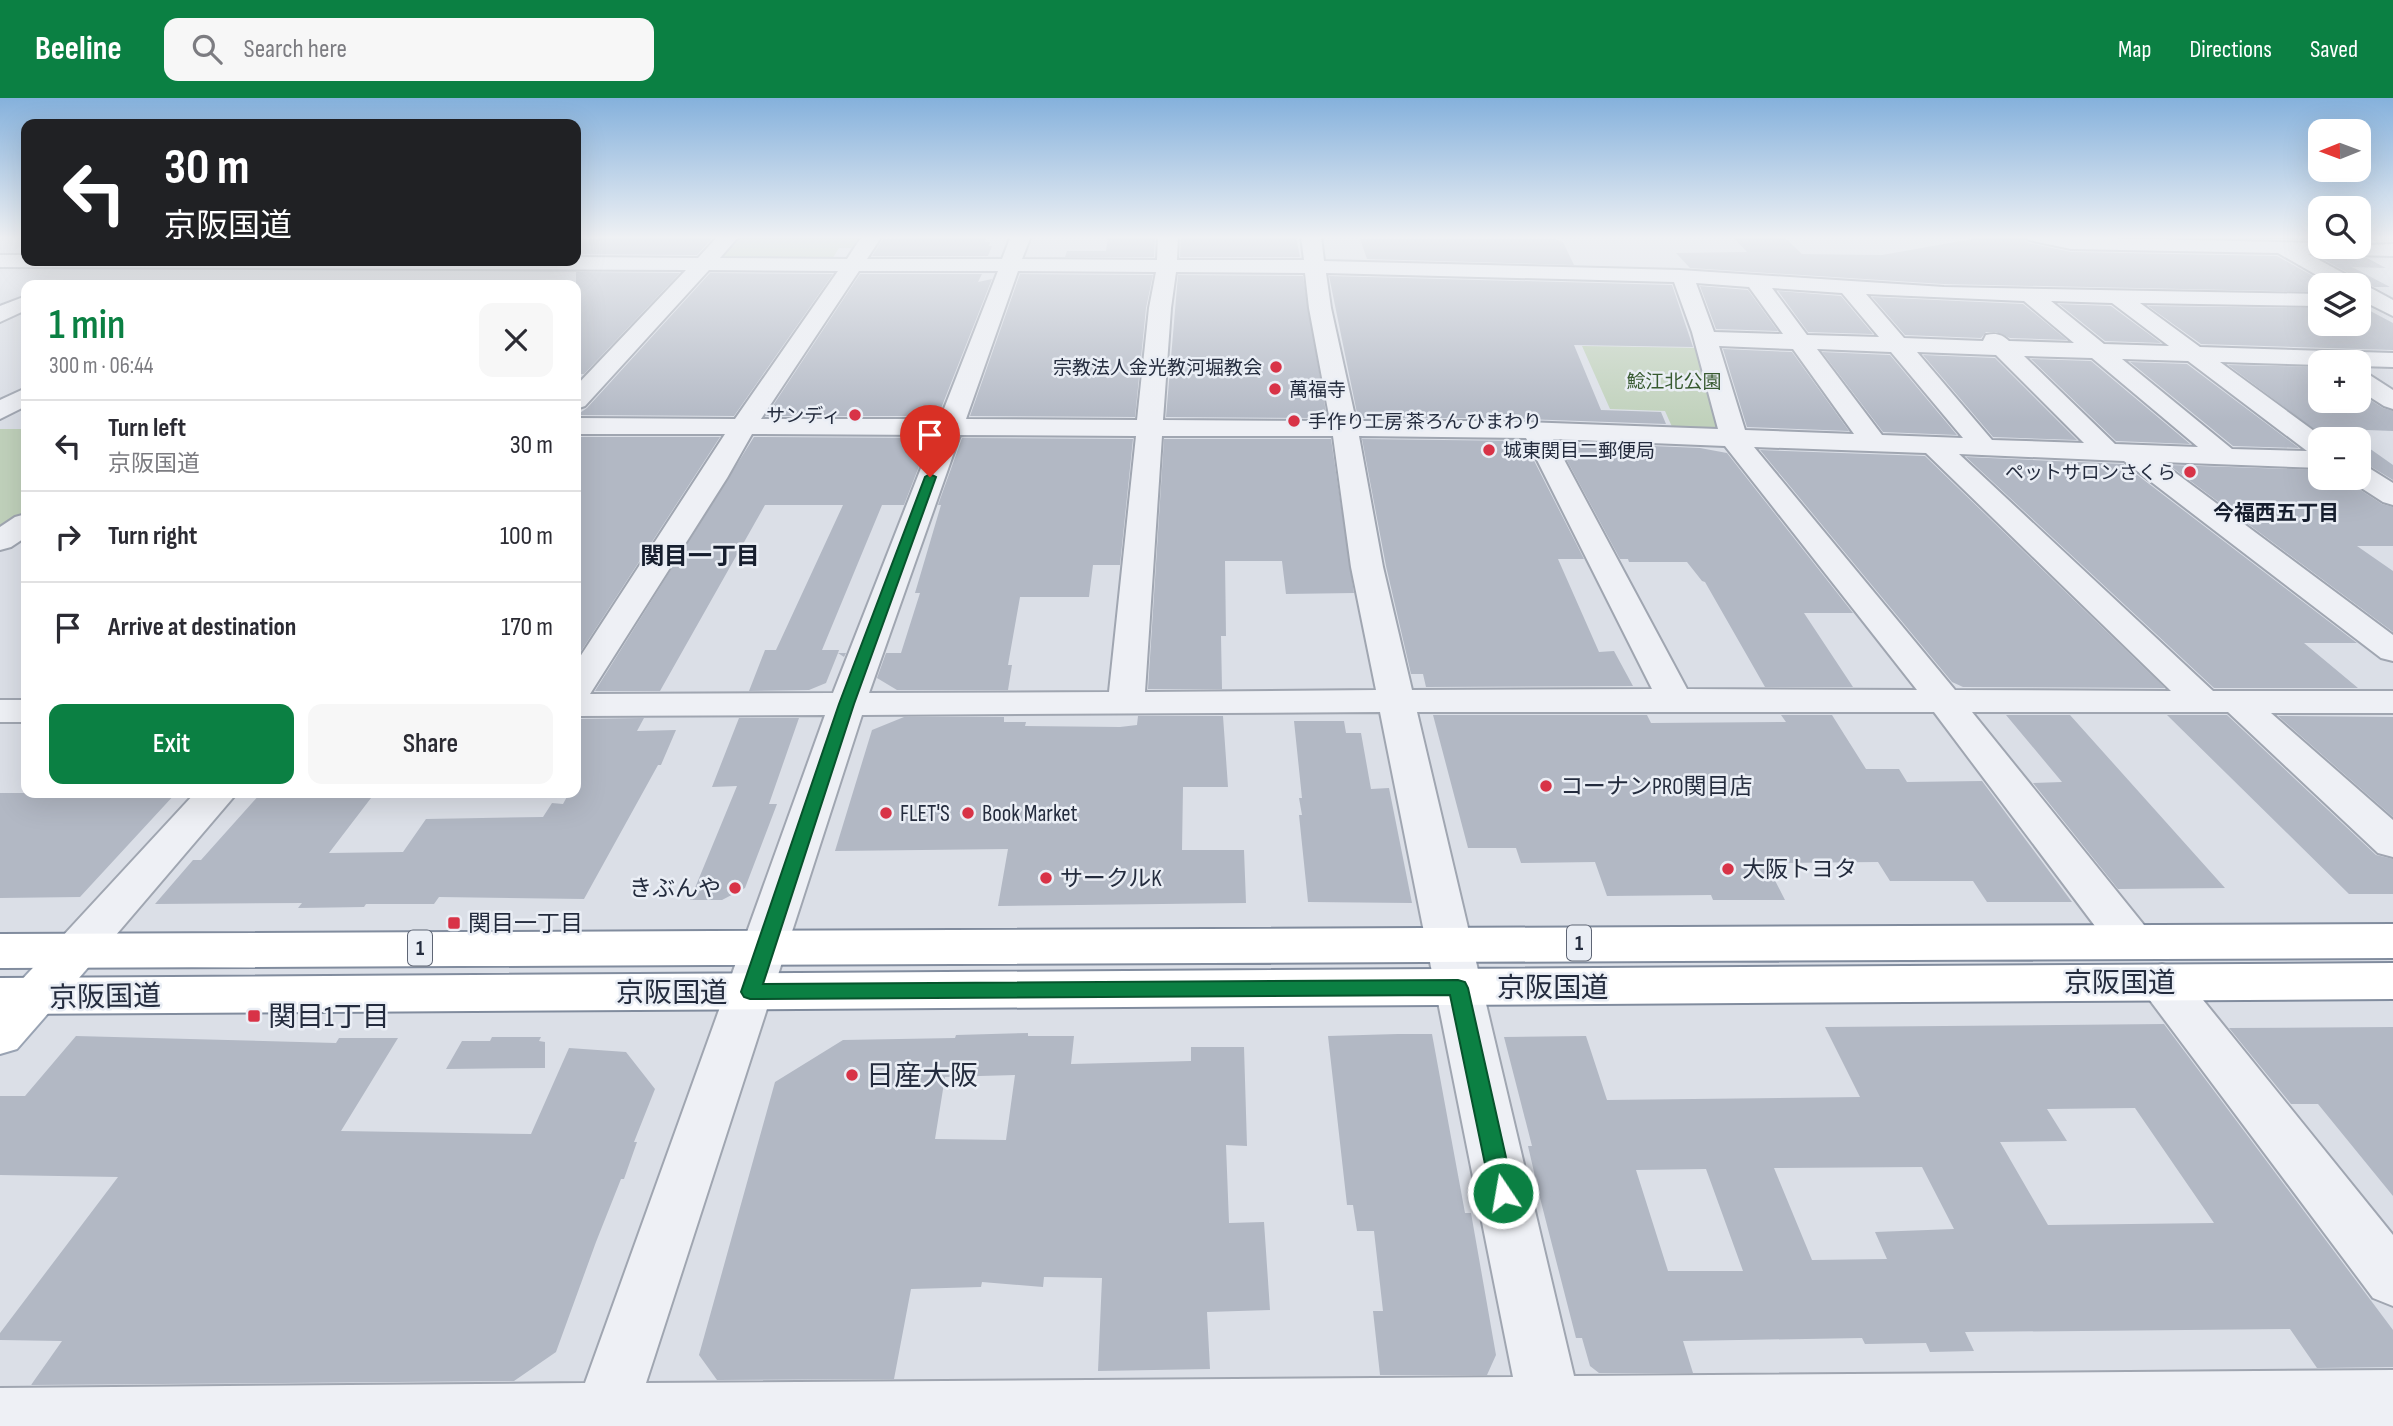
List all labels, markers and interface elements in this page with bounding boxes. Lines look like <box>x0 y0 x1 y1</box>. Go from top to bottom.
search box <box>164 18 654 81</box>
text: Beeline <box>35 29 122 69</box>
icon: search <box>188 30 226 68</box>
text: Search here <box>244 34 347 65</box>
text: Map <box>2118 35 2151 64</box>
text: Directions <box>2189 35 2272 64</box>
text: Saved <box>2310 35 2358 64</box>
north arrow <box>2308 119 2371 182</box>
map controls <box>2308 119 2371 490</box>
text: 30 m <box>164 139 249 198</box>
icon: left <box>49 147 140 238</box>
button: search <box>2308 196 2371 259</box>
text: 京阪国道 <box>164 207 292 246</box>
button: layers <box>2308 273 2371 336</box>
text: 1 min <box>49 300 125 351</box>
button: close <box>479 303 553 377</box>
button: + <box>2308 350 2371 413</box>
text: 300 m · 06:44 <box>49 352 153 380</box>
place label: 宗教法人金光教河堀教会 <box>1053 357 1262 380</box>
marker: 宗教法人金光教河堀教会 <box>1268 359 1284 375</box>
park label: 鯰江北公園 <box>1626 371 1722 394</box>
place label: 萬福寺 <box>1289 379 1346 402</box>
marker: 萬福寺 <box>1267 381 1283 397</box>
place label: サンディ <box>766 405 841 428</box>
pin <box>900 405 960 477</box>
marker: サンディ <box>847 407 863 423</box>
place label: 手作り工房 茶ろん ひまわり <box>1308 411 1542 434</box>
text: Turn left <box>108 413 186 444</box>
marker: 手作り工房 茶ろん ひまわり <box>1286 413 1302 429</box>
icon: arrive <box>911 416 949 454</box>
icon: left <box>49 427 87 465</box>
button: − <box>2308 427 2371 490</box>
text: 30 m <box>510 430 553 461</box>
place label: 城東関目二郵便局 <box>1503 440 1655 463</box>
marker: 城東関目二郵便局 <box>1481 442 1497 458</box>
text: 京阪国道 <box>108 450 200 478</box>
place label: ペットサロンさくら <box>2005 462 2176 485</box>
marker: ペットサロンさくら <box>2182 464 2198 480</box>
district label: 今福西五丁目 <box>2213 501 2339 526</box>
icon: right <box>49 518 87 556</box>
text: Turn right <box>108 521 197 552</box>
text: 100 m <box>500 521 553 552</box>
district label: 関目一丁目 <box>640 542 760 571</box>
icon: arrive <box>49 609 87 647</box>
text: Arrive at destination <box>108 612 296 643</box>
text: 170 m <box>501 612 553 643</box>
button: Exit <box>49 704 294 784</box>
button: Share <box>308 704 553 784</box>
place label: コーナンPRO関目店 <box>1560 773 1753 801</box>
marker: コーナンPRO関目店 <box>1538 778 1554 794</box>
place label: FLET'S <box>900 800 950 828</box>
place label: Book Market <box>982 800 1078 828</box>
marker: FLET'S <box>878 805 894 821</box>
marker: Book Market <box>960 805 976 821</box>
place label: 大阪トヨタ <box>1742 856 1857 884</box>
marker: 大阪トヨタ <box>1720 861 1736 877</box>
place label: サークルK <box>1060 865 1162 893</box>
marker: サークルK <box>1038 870 1054 886</box>
place label: きぶんや <box>629 875 721 903</box>
marker: きぶんや <box>727 880 743 896</box>
place label: 関目一丁目 <box>468 910 583 938</box>
marker: 関目一丁目 <box>446 915 462 931</box>
road number: 1 <box>1567 926 1591 960</box>
road number: 1 <box>408 930 432 966</box>
street label: 京阪国道 <box>2064 967 2176 1000</box>
street label: 京阪国道 <box>1497 972 1609 1005</box>
street label: 京阪国道 <box>616 977 728 1010</box>
street label: 京阪国道 <box>49 980 161 1015</box>
place label: 関目1丁目 <box>268 1001 390 1034</box>
marker: 関目1丁目 <box>246 1008 262 1024</box>
place label: 日産大阪 <box>866 1060 978 1093</box>
marker: 日産大阪 <box>844 1067 860 1083</box>
position arrow <box>1466 1156 1540 1230</box>

